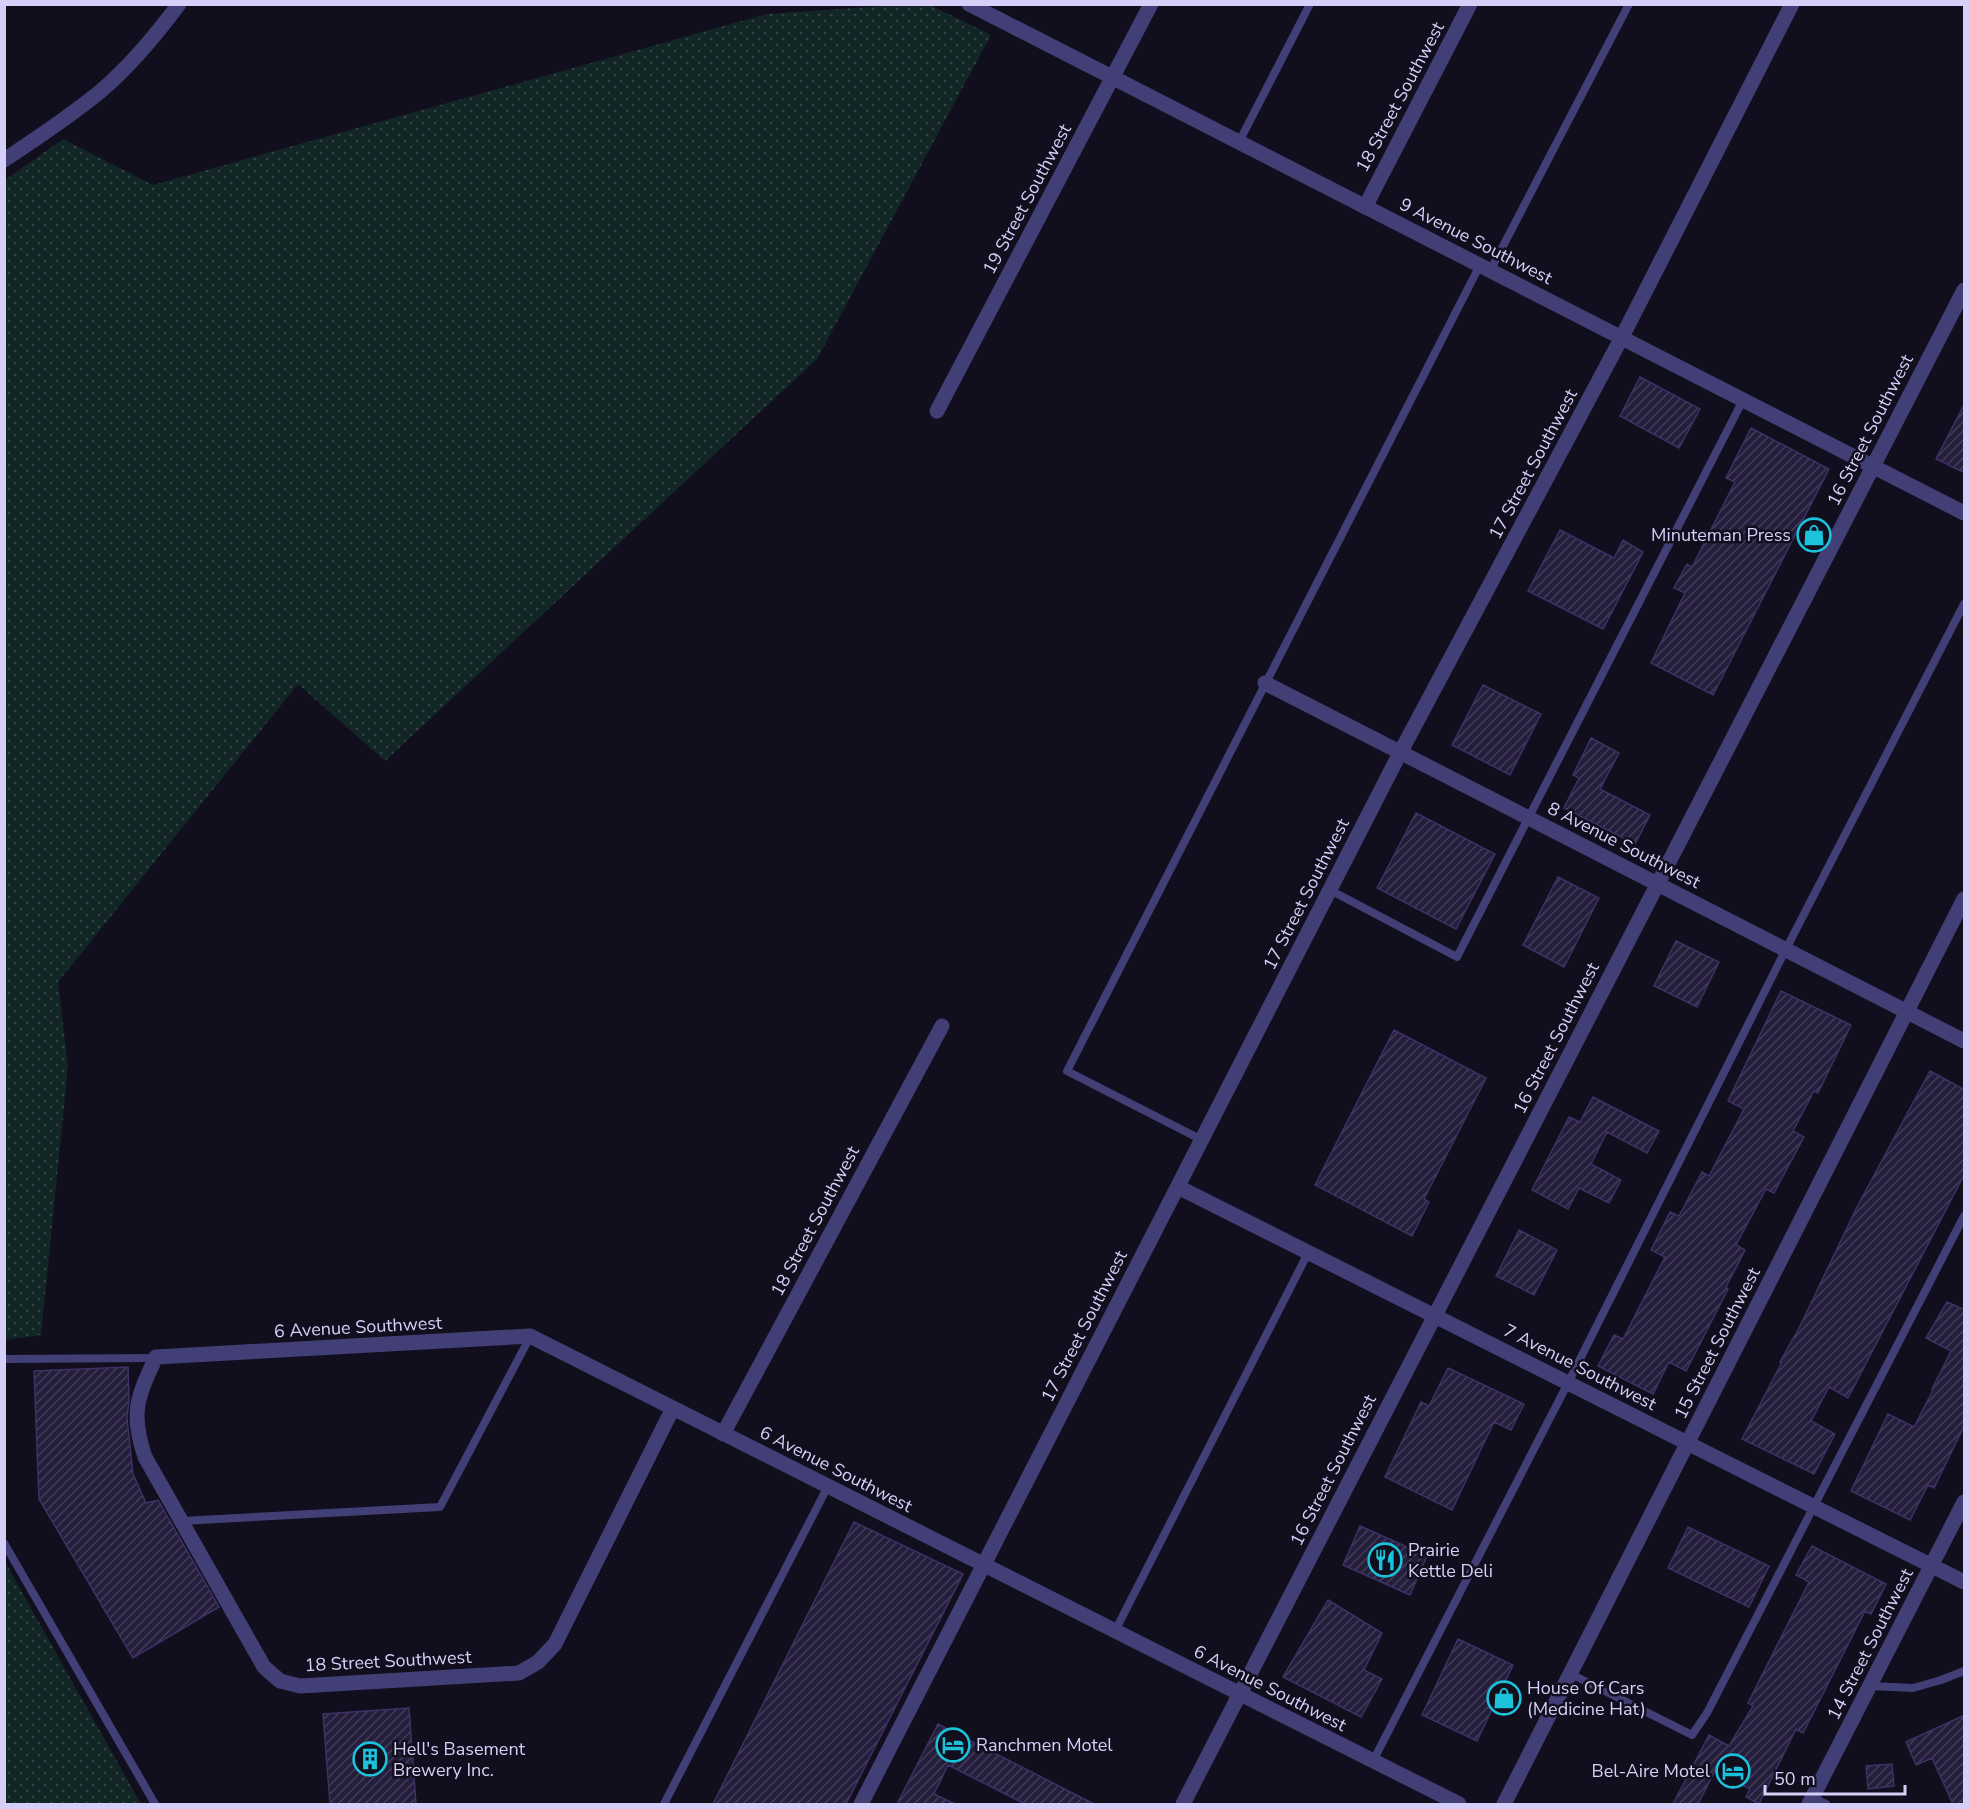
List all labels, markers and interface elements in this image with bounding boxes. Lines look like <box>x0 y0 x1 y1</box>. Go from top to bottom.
street label: 18 Street Southwest <box>1350 17 1450 176</box>
street label: 19 Street Southwest <box>977 119 1077 278</box>
street label: 9 Avenue Southwest <box>1396 192 1557 290</box>
street label: 16 Street Southwest <box>1821 350 1919 510</box>
street label: 17 Street Southwest <box>1483 384 1583 543</box>
shop icon: Minuteman Press <box>1796 517 1832 553</box>
place label: Minuteman Press <box>1651 523 1791 547</box>
street label: 8 Avenue Southwest <box>1544 796 1705 894</box>
street label: 17 Street Southwest <box>1257 814 1355 974</box>
street label: 16 Street Southwest <box>1507 958 1605 1118</box>
street label: 18 Street Southwest <box>765 1141 865 1300</box>
street label: 17 Street Southwest <box>1035 1246 1133 1406</box>
street label: 15 Street Southwest <box>1668 1263 1766 1423</box>
street label: 6 Avenue Southwest <box>273 1311 443 1343</box>
street label: 7 Avenue Southwest <box>1500 1318 1661 1416</box>
street label: 16 Street Southwest <box>1284 1390 1382 1550</box>
street label: 6 Avenue Southwest <box>756 1420 917 1518</box>
place label: Prairie Kettle Deli <box>1408 1538 1493 1583</box>
restaurant icon: Prairie Kettle Deli <box>1367 1542 1403 1578</box>
street label: 14 Street Southwest <box>1821 1564 1919 1724</box>
street label: 6 Avenue Southwest <box>1190 1639 1351 1737</box>
street label: 18 Street Southwest <box>304 1645 473 1677</box>
place label: House Of Cars (Medicine Hat) <box>1527 1676 1646 1721</box>
shop icon: House Of Cars (Medicine Hat) <box>1486 1680 1522 1716</box>
hotel icon: Ranchmen Motel <box>935 1727 971 1763</box>
place label: Ranchmen Motel <box>976 1733 1113 1757</box>
place label: Hell's Basement Brewery Inc. <box>393 1737 526 1782</box>
building icon: Hell's Basement Brewery Inc. <box>352 1741 388 1777</box>
hotel icon: Bel-Aire Motel <box>1715 1753 1751 1789</box>
scale bar <box>1765 1758 1904 1796</box>
place label: Bel-Aire Motel <box>1592 1759 1711 1783</box>
text: 50 m <box>1774 1767 1816 1791</box>

